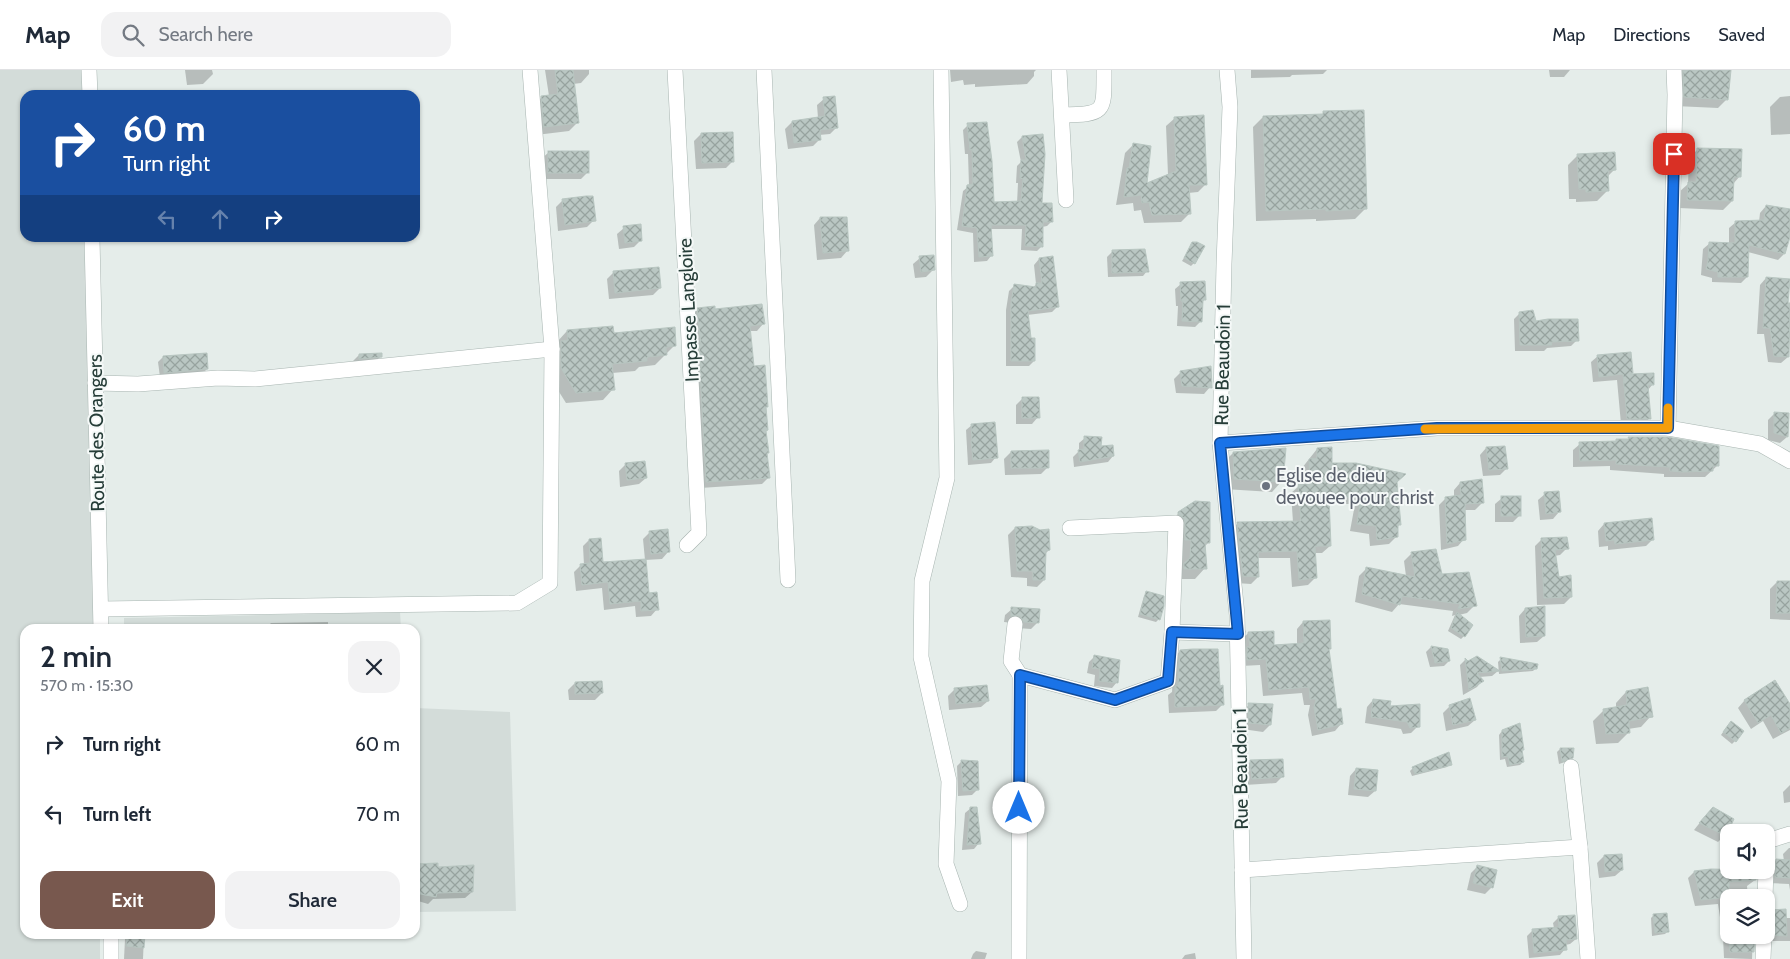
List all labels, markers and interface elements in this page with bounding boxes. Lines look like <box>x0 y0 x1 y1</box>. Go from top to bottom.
search box <box>101 12 451 57</box>
text: Map <box>25 20 71 49</box>
icon: search <box>119 21 147 49</box>
text: Search here <box>159 23 253 46</box>
text: Map <box>1552 24 1585 46</box>
text: Directions <box>1613 24 1690 46</box>
text: Saved <box>1718 24 1765 46</box>
text: 60 m <box>123 107 206 150</box>
icon: right <box>40 110 105 175</box>
pin <box>1653 133 1695 175</box>
icon: arrive <box>1660 140 1688 168</box>
text: Turn right <box>123 150 210 177</box>
icon: left <box>153 205 181 233</box>
icon: ahead <box>206 205 234 233</box>
icon: right <box>259 205 287 233</box>
street label: Impasse Langloire <box>673 237 704 382</box>
street label: Rue Beaudoin 1 <box>1210 304 1235 426</box>
street label: Route des Orangers <box>84 354 109 512</box>
place label: Eglise de dieu devouee pour christ <box>1276 464 1435 509</box>
marker: Eglise de dieu devouee pour christ <box>1260 480 1272 492</box>
text: 2 min <box>40 638 112 675</box>
button: close <box>348 641 400 693</box>
text: 570 m · 15:30 <box>40 676 133 695</box>
street label: Rue Beaudoin 1 <box>1228 708 1253 830</box>
icon: right <box>40 730 68 758</box>
text: Turn right <box>83 733 161 756</box>
text: 60 m <box>355 733 400 756</box>
position arrow <box>992 781 1044 833</box>
icon: left <box>40 800 68 828</box>
text: Turn left <box>83 803 151 826</box>
text: 70 m <box>356 803 400 826</box>
map controls <box>1720 824 1775 944</box>
button: sound <box>1720 824 1775 879</box>
button: Exit <box>40 871 215 929</box>
button: Share <box>225 871 400 929</box>
button: layers <box>1720 889 1775 944</box>

